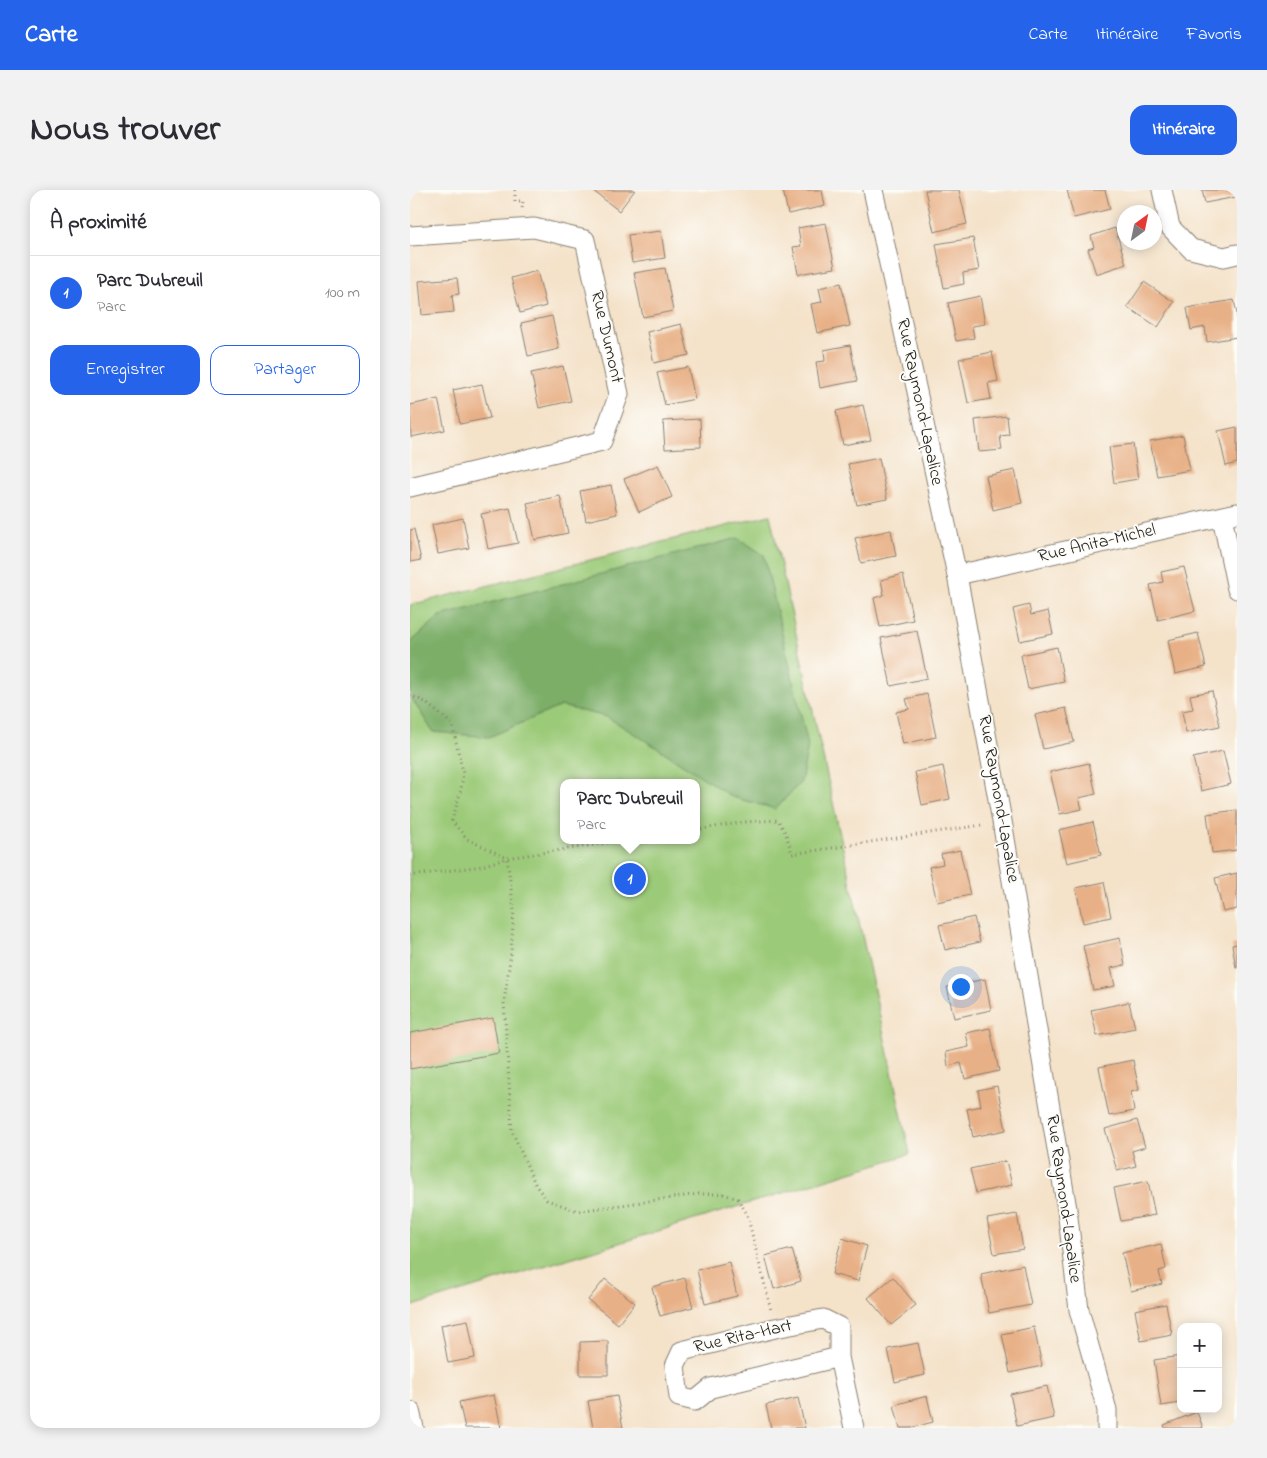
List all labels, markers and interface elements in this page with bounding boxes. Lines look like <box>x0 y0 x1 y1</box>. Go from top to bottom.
text: Carte <box>25 18 77 53</box>
text: Carte <box>1028 22 1068 48</box>
text: Itinéraire <box>1096 22 1158 48</box>
text: Favoris <box>1186 22 1242 48</box>
text: Nous trouver <box>30 105 220 156</box>
button: Itinéraire <box>1130 105 1237 155</box>
north arrow <box>1117 205 1162 250</box>
text: À proximité <box>50 208 147 238</box>
text: Parc Dubreuil <box>97 268 203 295</box>
text: 1 <box>63 281 69 305</box>
text: 100 m <box>325 281 360 305</box>
street label: Rue Dumont <box>583 288 629 386</box>
text: Parc <box>97 295 126 319</box>
street label: Rue Raymond-Lapalice <box>889 316 950 489</box>
button: Enregistrer <box>50 345 200 395</box>
button: Partager <box>210 345 360 395</box>
street label: Rue Anita-Michel <box>1035 518 1159 570</box>
street label: Rue Raymond-Lapalice <box>970 713 1026 886</box>
popup <box>560 779 700 844</box>
text: Parc Dubreuil <box>577 786 683 813</box>
text: Parc <box>577 813 606 837</box>
pin: 1 <box>614 860 646 898</box>
your location <box>948 974 974 1000</box>
street label: Rue Raymond-Lapalice <box>1038 1113 1088 1286</box>
street label: Rue Rita-Hart <box>691 1313 795 1361</box>
map controls <box>1177 1323 1222 1413</box>
button: + <box>1177 1323 1222 1368</box>
button: − <box>1177 1368 1222 1413</box>

